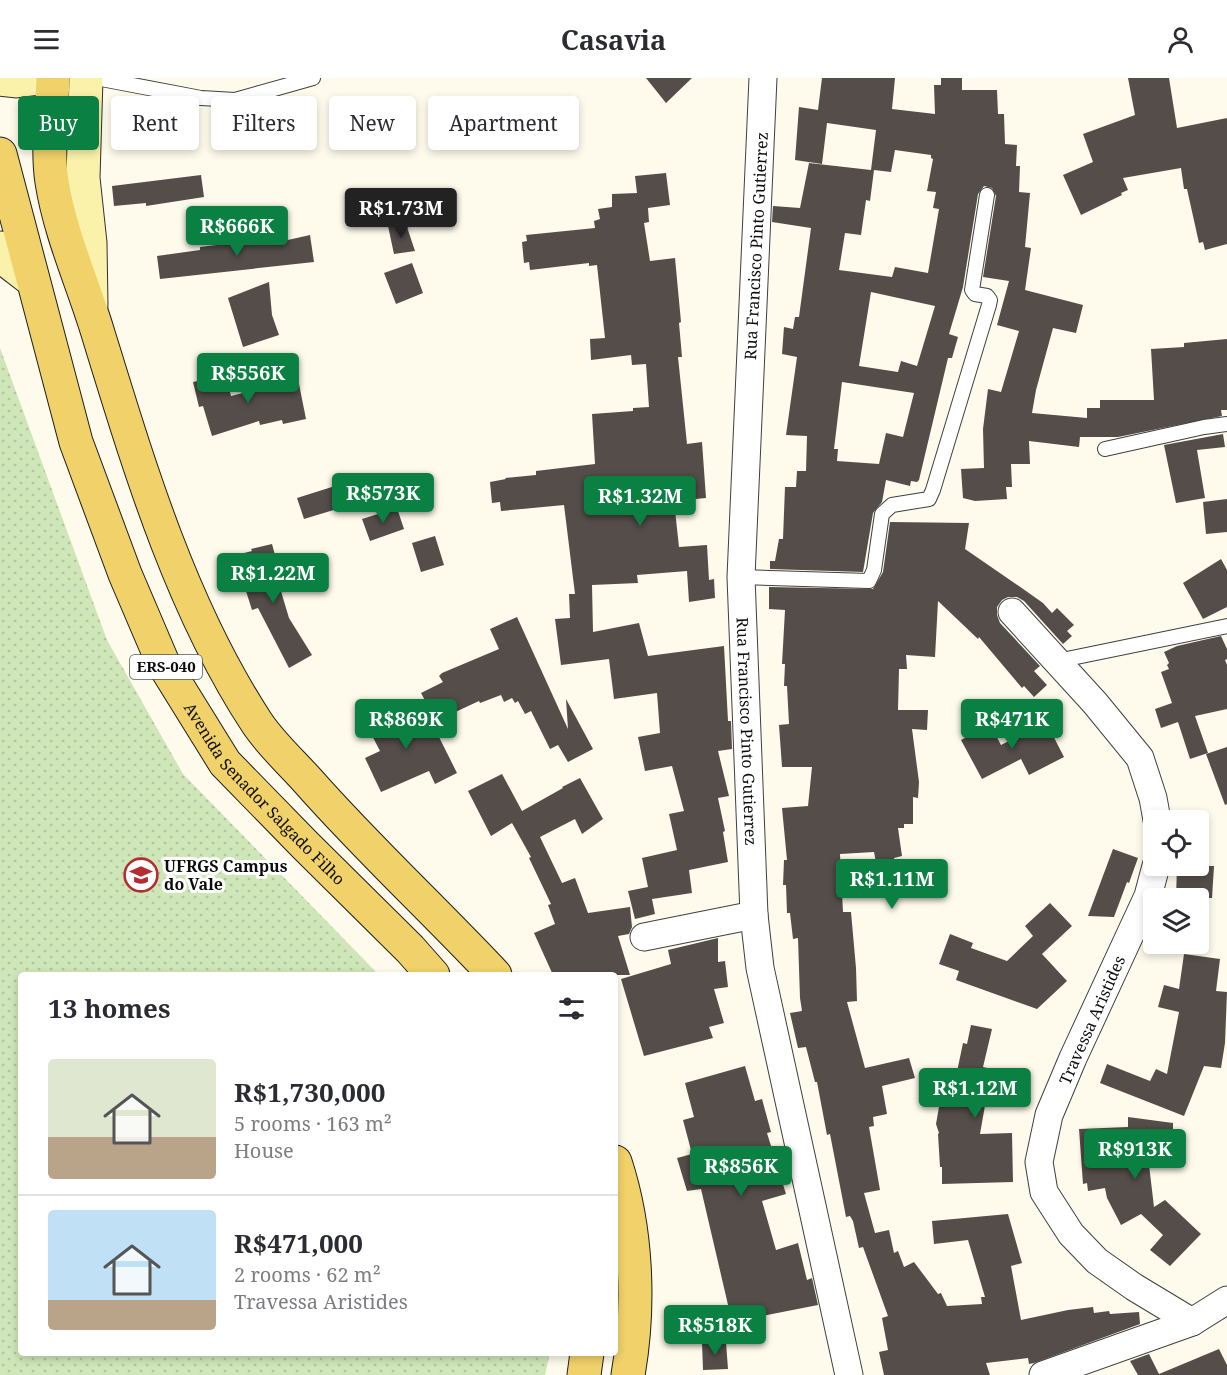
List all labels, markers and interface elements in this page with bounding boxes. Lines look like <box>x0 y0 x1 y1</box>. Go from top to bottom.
text: Casavia <box>561 21 666 58</box>
icon: menu <box>30 23 63 56</box>
icon: person <box>1164 23 1197 56</box>
chip: Buy <box>18 96 99 150</box>
chip: Rent <box>111 96 199 150</box>
chip: Filters <box>211 96 317 150</box>
chip: New <box>329 96 416 150</box>
chip: Apartment <box>428 96 579 150</box>
street label: Rua Francisco Pinto Gutierrez <box>739 132 773 360</box>
pin: R$1.73M <box>346 188 456 239</box>
text: R$1.73M <box>359 194 443 221</box>
pin: R$666K <box>188 206 286 257</box>
text: R$666K <box>200 212 274 239</box>
pin: R$556K <box>199 353 297 404</box>
text: R$556K <box>211 359 285 386</box>
pin: R$573K <box>334 473 432 524</box>
pin: R$1.32M <box>585 476 695 527</box>
text: R$573K <box>346 479 420 506</box>
text: R$1.32M <box>598 482 682 509</box>
pin: R$1.22M <box>218 553 328 604</box>
text: R$1.22M <box>231 559 315 586</box>
street label: Rua Francisco Pinto Gutierrez <box>732 617 762 846</box>
road number: ERS-040 <box>130 655 202 679</box>
street label: Avenida Senador Salgado Filho <box>179 698 350 890</box>
pin: R$869K <box>357 699 455 750</box>
pin: R$471K <box>963 699 1061 750</box>
text: R$869K <box>369 705 443 732</box>
text: R$471K <box>975 705 1049 732</box>
map controls <box>1143 810 1209 954</box>
button: locate <box>1143 810 1209 876</box>
place label: UFRGS Campus do Vale <box>164 855 288 895</box>
school or university icon: UFRGS Campus do Vale <box>123 857 159 893</box>
pin: R$1.11M <box>837 859 947 910</box>
text: R$1.11M <box>850 865 934 892</box>
button: layers <box>1143 888 1209 954</box>
street label: Travessa Aristides <box>1054 952 1130 1088</box>
text: 13 homes <box>48 990 170 1026</box>
icon: filters <box>555 992 588 1025</box>
pin: R$1.12M <box>920 1068 1030 1119</box>
text: R$1,730,000 <box>234 1074 385 1110</box>
text: R$1.12M <box>933 1074 1017 1101</box>
icon: home <box>96 1083 168 1155</box>
text: 5 rooms · 163 m² <box>234 1110 392 1137</box>
pin: R$913K <box>1086 1129 1184 1180</box>
text: R$913K <box>1098 1135 1172 1162</box>
text: House <box>234 1137 294 1164</box>
pin: R$856K <box>692 1146 790 1197</box>
text: R$856K <box>704 1152 778 1179</box>
text: R$471,000 <box>234 1225 363 1261</box>
icon: home <box>96 1234 168 1306</box>
text: 2 rooms · 62 m² <box>234 1261 381 1288</box>
text: Travessa Aristides <box>234 1288 408 1315</box>
pin: R$518K <box>666 1305 764 1356</box>
text: R$518K <box>678 1311 752 1338</box>

